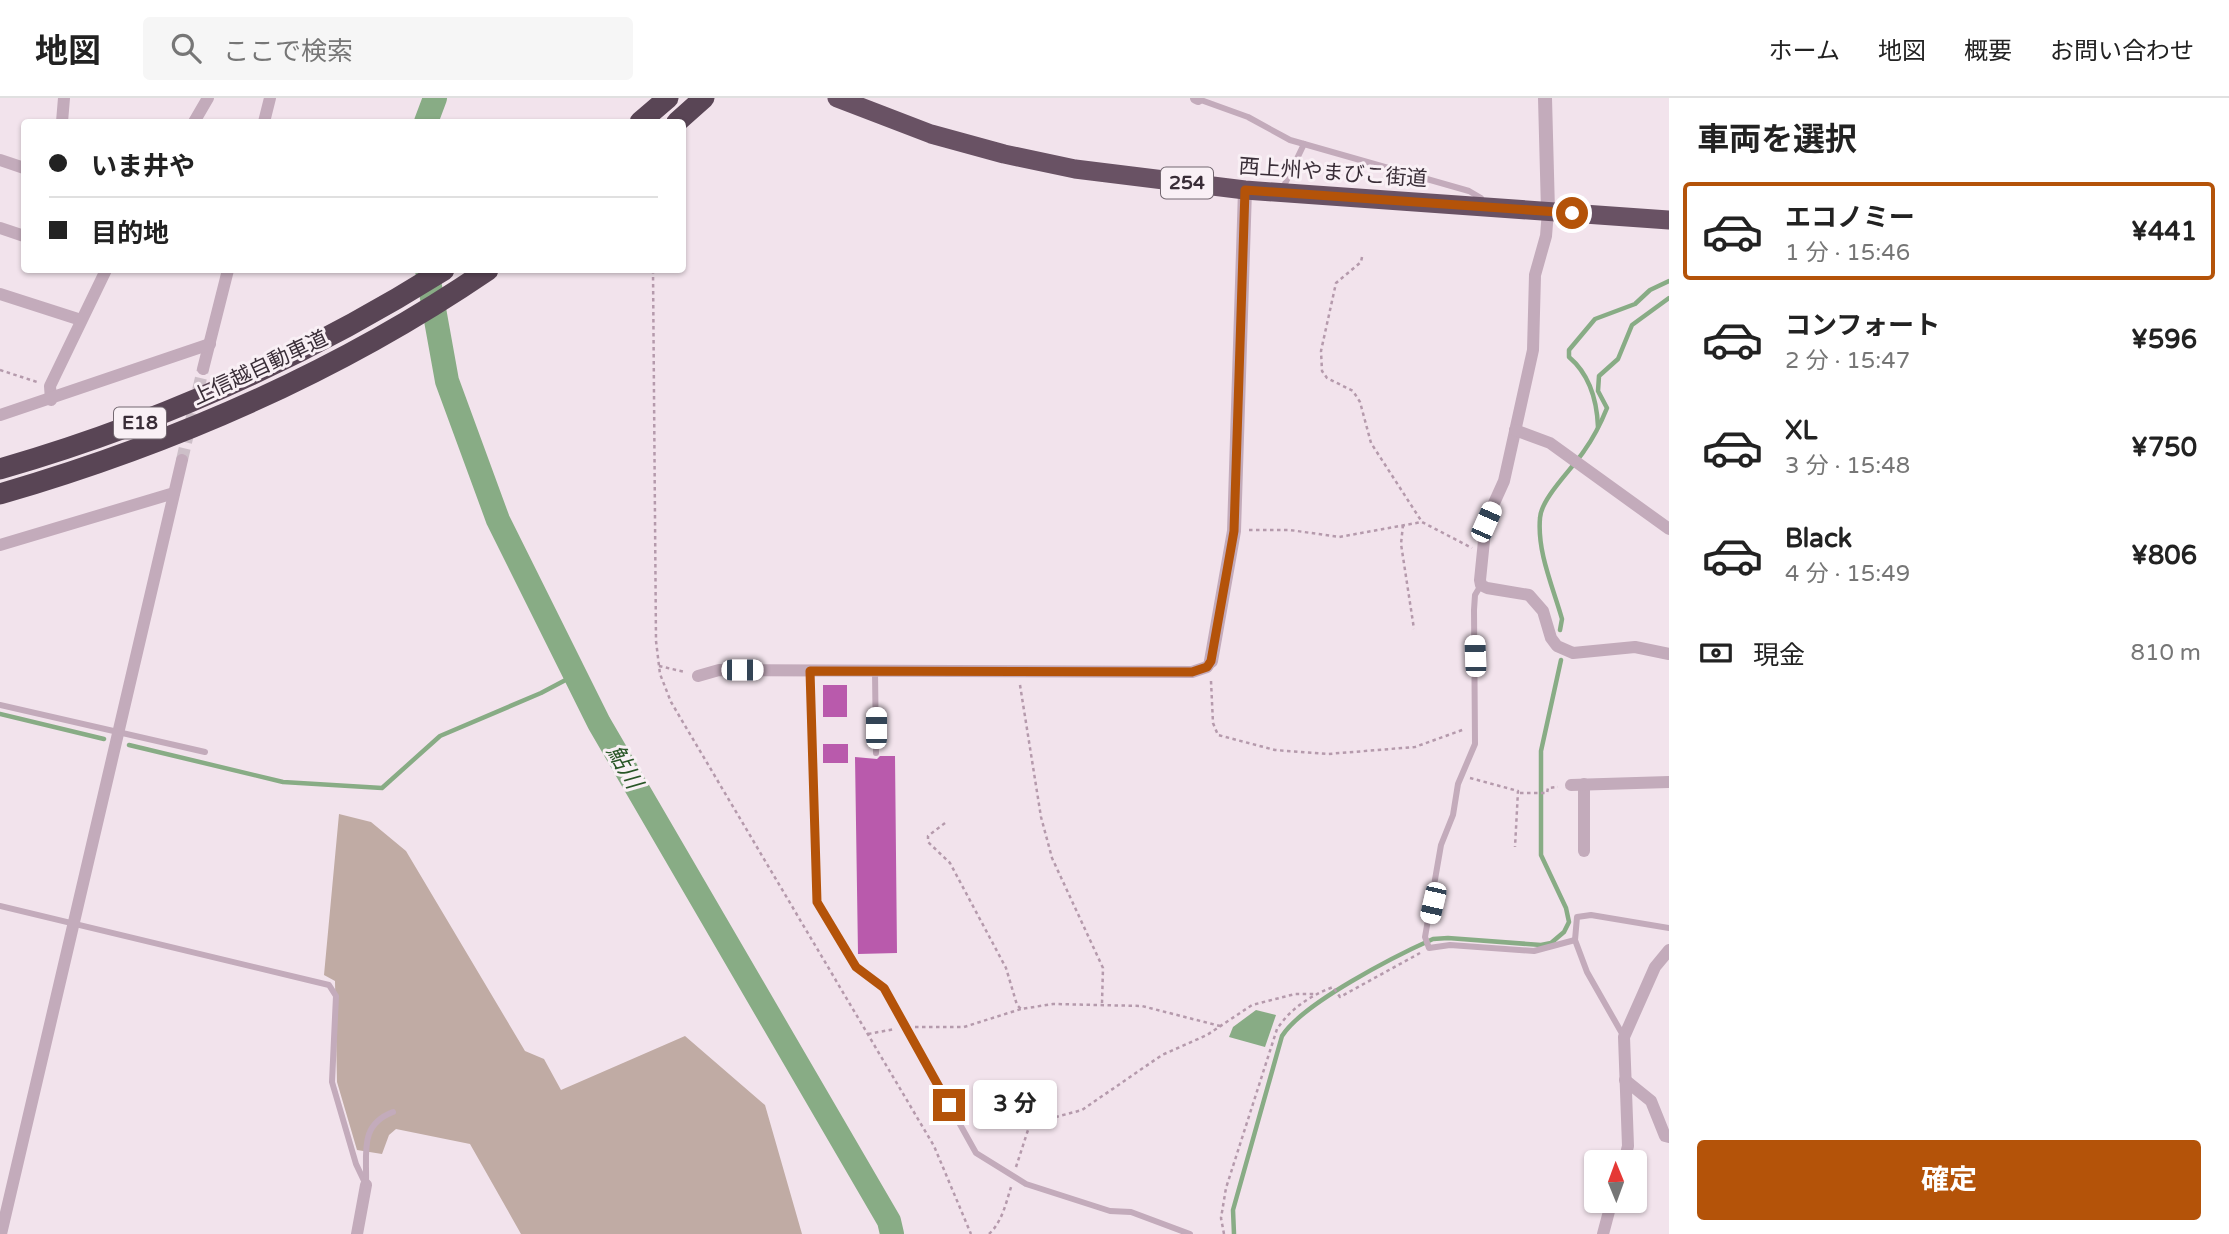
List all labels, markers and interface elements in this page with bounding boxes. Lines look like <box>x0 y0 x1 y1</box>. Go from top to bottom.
search box <box>143 17 633 80</box>
icon: search <box>167 29 205 67</box>
text: 地図 <box>35 32 101 71</box>
text: ここで検索 <box>223 36 353 67</box>
text: ホーム <box>1769 37 1840 66</box>
text: 地図 <box>1878 37 1926 66</box>
text: 概要 <box>1964 37 2012 66</box>
text: お問い合わせ <box>2050 37 2194 66</box>
text: 車両を選択 <box>1697 121 1857 159</box>
text: いま井や <box>91 151 195 182</box>
street label: 西上州やまびこ街道 <box>1238 154 1428 192</box>
road number: 254 <box>1161 167 1213 198</box>
route start <box>1556 197 1588 229</box>
icon: car <box>1701 200 1764 263</box>
text: エコノミー <box>1785 202 1915 233</box>
text: ¥441 <box>2131 216 2197 247</box>
text: 目的地 <box>91 218 169 249</box>
text: 1 分 · 15:46 <box>1785 239 1910 267</box>
icon: car <box>1701 308 1764 371</box>
text: コンフォート <box>1785 310 1940 341</box>
text: ¥596 <box>2131 324 2197 355</box>
street label: 上信越自動車道 <box>188 326 332 410</box>
text: 2 分 · 15:47 <box>1785 347 1910 375</box>
road number: E18 <box>114 408 166 438</box>
text: XL <box>1785 415 1817 446</box>
icon: car <box>1701 416 1764 479</box>
text: ¥750 <box>2131 432 2197 463</box>
text: 3 分 · 15:48 <box>1785 452 1910 480</box>
car <box>1468 499 1505 545</box>
text: Black <box>1785 523 1852 554</box>
icon: car <box>1701 524 1764 587</box>
text: ¥806 <box>2131 540 2197 571</box>
text: 4 分 · 15:49 <box>1785 560 1910 588</box>
icon: cash <box>1697 634 1735 672</box>
car <box>1464 635 1487 677</box>
text: 810 m <box>2131 639 2201 667</box>
text: 現金 <box>1753 640 1805 671</box>
car <box>722 660 764 681</box>
car <box>866 707 887 749</box>
water label: 鮎川 <box>600 740 649 797</box>
car <box>1419 880 1448 926</box>
callout: 3 分 <box>974 1080 1058 1130</box>
route end <box>933 1089 965 1121</box>
text: 3 分 <box>993 1090 1037 1118</box>
button: 確定 <box>1697 1140 2201 1220</box>
north arrow <box>1584 1150 1647 1213</box>
map controls <box>1584 1150 1647 1213</box>

